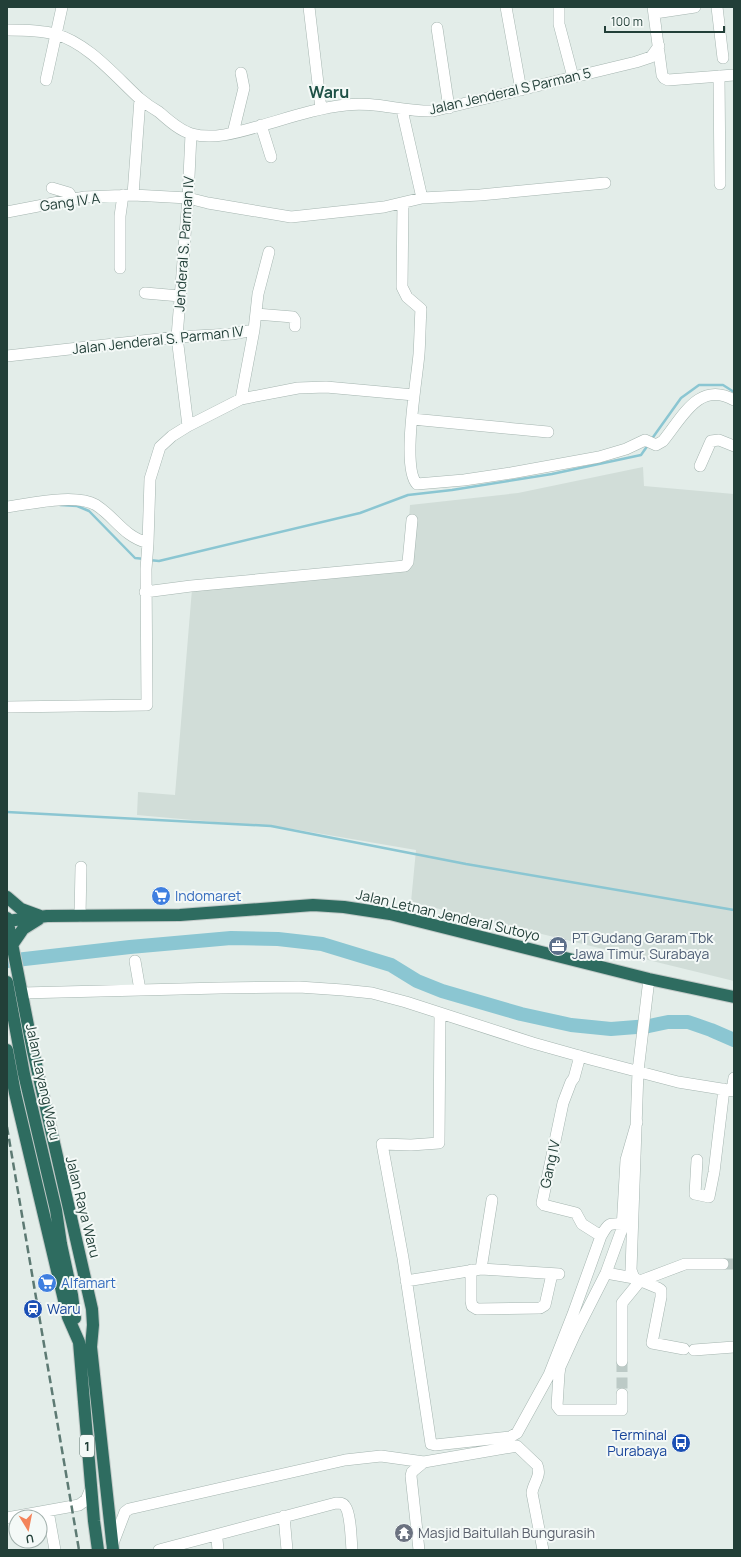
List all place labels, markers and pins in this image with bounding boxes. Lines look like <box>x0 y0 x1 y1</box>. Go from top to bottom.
supermarket icon: Indomaret <box>150 885 172 907</box>
place label: Indomaret <box>175 886 242 905</box>
place label: PT Gudang Garam Tbk Jawa Timur, Surabaya <box>572 928 714 963</box>
office icon: PT Gudang Garam Tbk Jawa Timur, Surabaya <box>547 935 569 957</box>
supermarket icon: Alfamart <box>36 1272 58 1294</box>
place label: Alfamart <box>61 1273 116 1292</box>
station icon: Waru <box>22 1298 44 1320</box>
place label: Waru <box>47 1299 81 1318</box>
place label: Terminal Purabaya <box>607 1425 667 1460</box>
bus stop icon: Terminal Purabaya <box>670 1432 692 1454</box>
temple icon: Masjid Baitullah Bungurasih <box>393 1522 415 1544</box>
place label: Masjid Baitullah Bungurasih <box>418 1523 595 1542</box>

